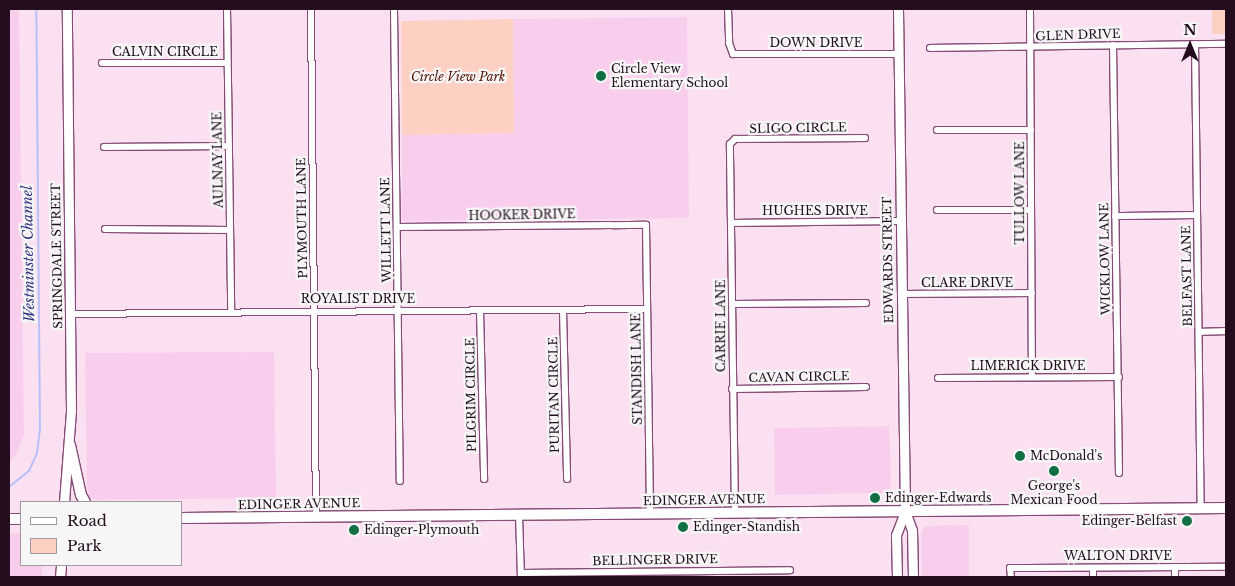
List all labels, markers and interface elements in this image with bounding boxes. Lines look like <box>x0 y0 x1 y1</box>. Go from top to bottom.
north arrow <box>1165 20 1215 70</box>
text: N <box>1183 21 1197 39</box>
street label: GLEN DRIVE <box>1035 26 1121 44</box>
street label: DOWN DRIVE <box>770 36 862 50</box>
street label: CALVIN CIRCLE <box>112 45 218 59</box>
place label: Circle View Elementary School <box>611 62 729 90</box>
park label: Circle View Park <box>411 70 505 84</box>
marker: Circle View Elementary School <box>595 70 607 82</box>
street label: AULNAY LANE <box>210 112 226 208</box>
street label: SLIGO CIRCLE <box>749 120 847 136</box>
street label: TULLOW LANE <box>1013 141 1027 245</box>
street label: PLYMOUTH LANE <box>294 157 310 279</box>
street label: WILLETT LANE <box>378 177 394 283</box>
street label: SPRINGDALE STREET <box>49 183 65 329</box>
water label: Westminster Channel <box>18 185 38 323</box>
street label: EDWARDS STREET <box>880 197 896 323</box>
street label: WICKLOW LANE <box>1097 203 1113 315</box>
street label: HUGHES DRIVE <box>762 204 868 218</box>
street label: HOOKER DRIVE <box>468 207 576 223</box>
street label: BELFAST LANE <box>1179 225 1195 327</box>
street label: CLARE DRIVE <box>921 276 1013 290</box>
street label: CARRIE LANE <box>714 280 728 372</box>
street label: ROYALIST DRIVE <box>301 292 415 306</box>
street label: STANDISH LANE <box>629 313 645 425</box>
street label: PURITAN CIRCLE <box>546 337 562 453</box>
street label: PILGRIM CIRCLE <box>463 338 479 452</box>
street label: LIMERICK DRIVE <box>970 359 1086 373</box>
street label: CAVAN CIRCLE <box>748 369 850 385</box>
place label: McDonald's <box>1030 449 1102 463</box>
marker: McDonald's <box>1014 450 1026 462</box>
marker: George's Mexican Food <box>1048 465 1060 477</box>
place label: George's Mexican Food <box>1010 479 1098 507</box>
place label: Edinger-Edwards <box>885 491 992 505</box>
street label: EDINGER AVENUE <box>642 492 766 508</box>
marker: Edinger-Edwards <box>869 492 881 504</box>
street label: EDINGER AVENUE <box>237 496 361 512</box>
legend <box>20 501 182 566</box>
text: Road <box>67 511 107 530</box>
place label: Edinger-Belfast <box>1082 514 1177 528</box>
marker: Edinger-Belfast <box>1181 515 1193 527</box>
place label: Edinger-Standish <box>693 520 800 534</box>
marker: Edinger-Standish <box>677 521 689 533</box>
place label: Edinger-Plymouth <box>364 523 479 537</box>
marker: Edinger-Plymouth <box>348 524 360 536</box>
text: Park <box>67 536 102 555</box>
street label: WALTON DRIVE <box>1064 549 1172 563</box>
street label: BELLINGER DRIVE <box>592 552 718 568</box>

